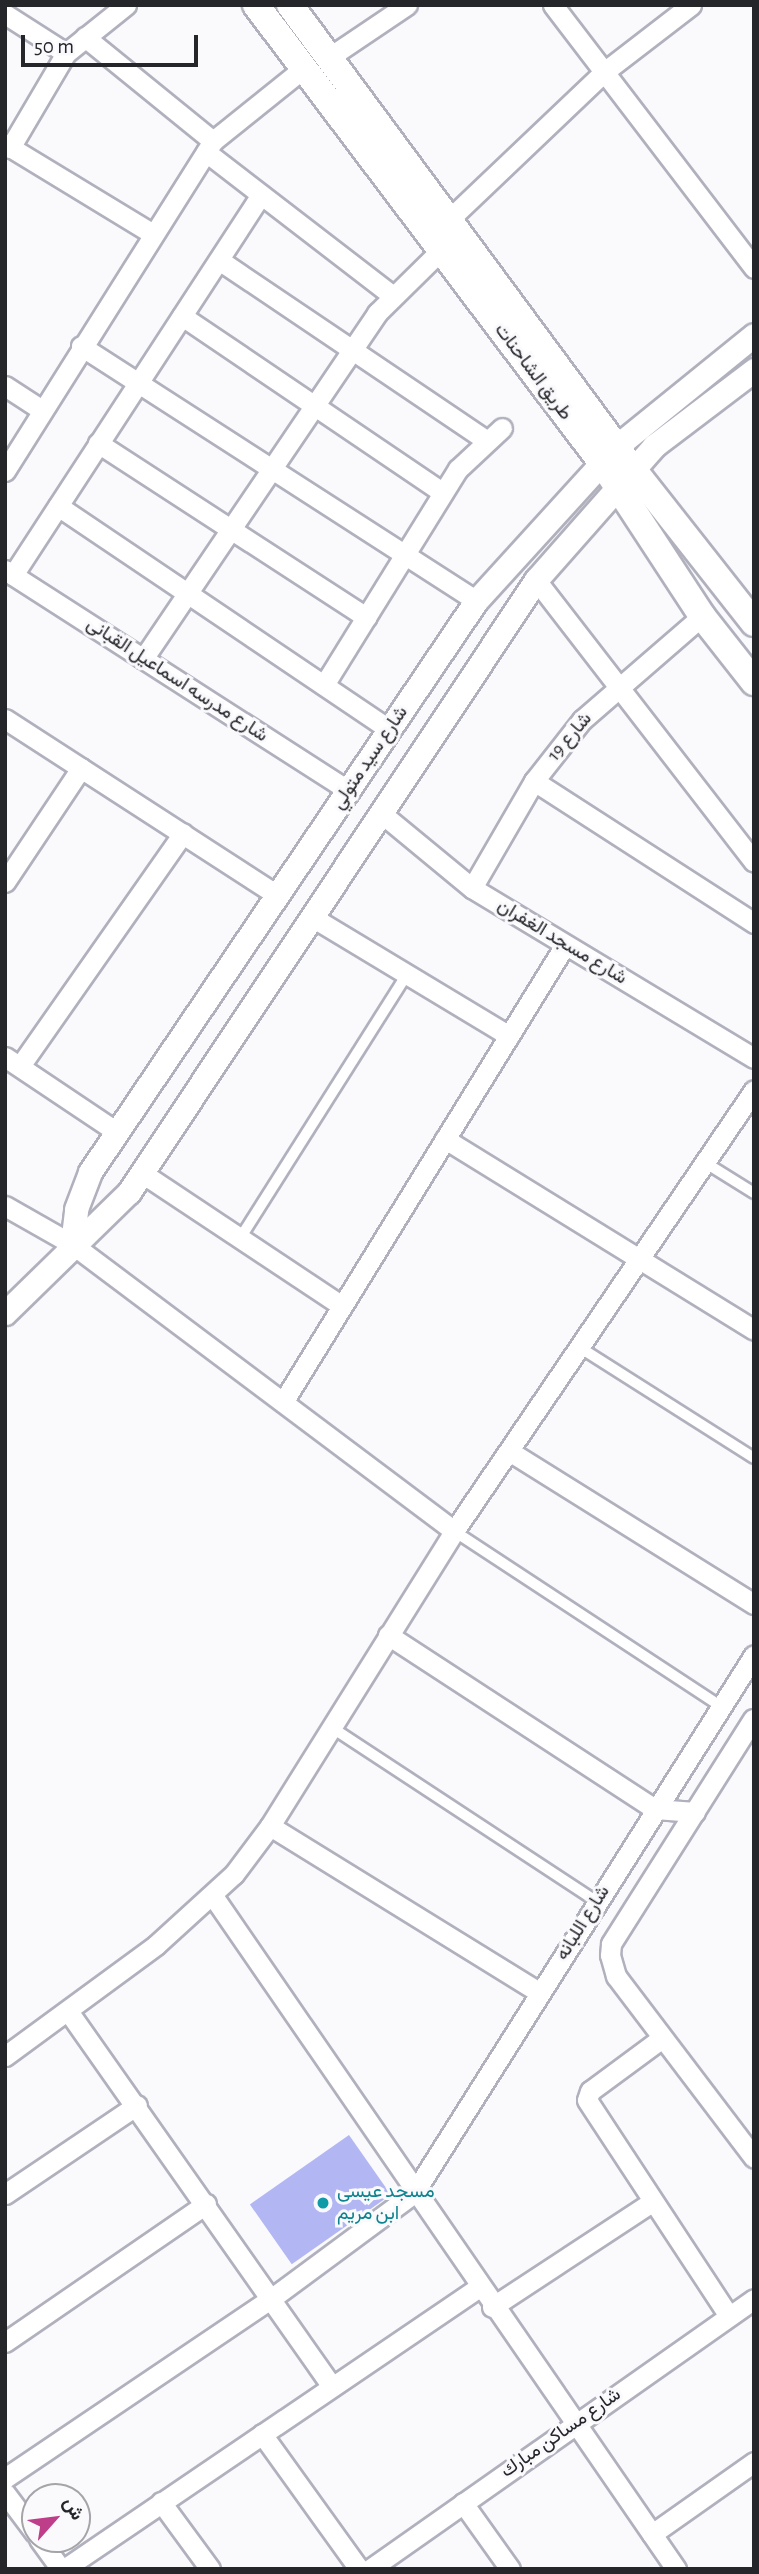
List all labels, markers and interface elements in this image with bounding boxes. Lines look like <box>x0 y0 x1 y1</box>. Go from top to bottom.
scale bar <box>24 21 201 65</box>
text: 50 m <box>34 36 74 57</box>
street label: طريق الشاحنات <box>489 319 577 425</box>
street label: شارع مدرسه اسماعيل القبانى <box>82 613 272 747</box>
street label: شارع سيد متولي <box>327 702 413 814</box>
street label: شارع 19 <box>543 708 597 766</box>
street label: شارع مسجد الغفران <box>493 894 631 990</box>
street label: شارع اللبانه <box>551 1881 615 1965</box>
place label: مسجد عيسى ابن مريم <box>337 2181 435 2225</box>
marker: مسجد عيسى ابن مريم <box>315 2195 331 2211</box>
street label: شارع مساكن مبارك <box>497 2383 625 2483</box>
north arrow <box>21 2483 91 2553</box>
text: ش <box>59 2494 87 2523</box>

